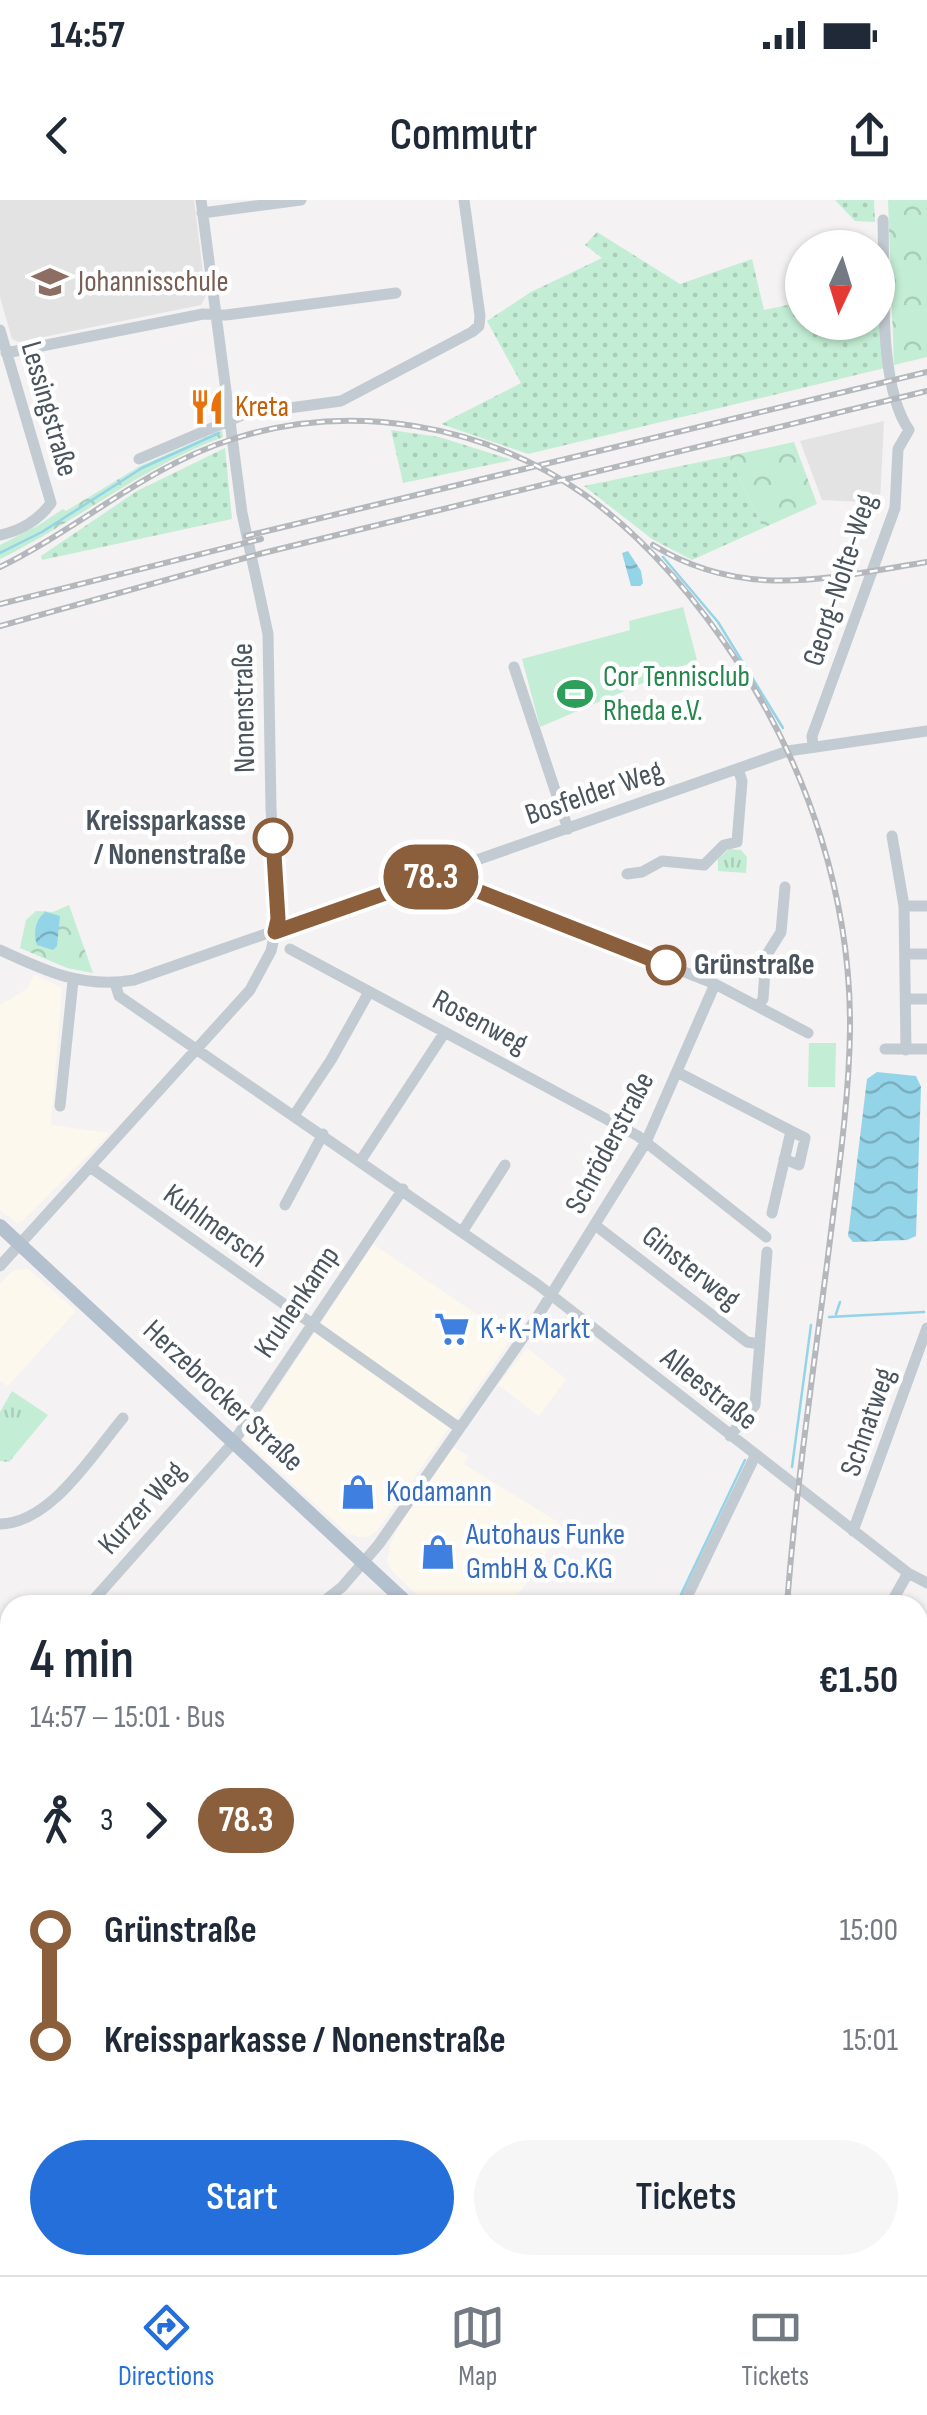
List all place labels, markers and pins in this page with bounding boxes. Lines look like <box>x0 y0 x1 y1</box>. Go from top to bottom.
school or university icon: Johannisschule <box>31 263 69 301</box>
place label: Johannisschule <box>77 264 228 300</box>
restaurant icon: Kreta <box>188 388 226 426</box>
place label: Kreta <box>235 389 289 425</box>
place label: Cor Tennisclub Rheda e.V. <box>603 659 750 729</box>
sports icon: Cor Tennisclub Rheda e.V. <box>556 675 594 713</box>
place label: Kreissparkasse / Nonenstraße <box>86 803 246 873</box>
marker: Kreissparkasse / Nonenstraße <box>254 819 292 857</box>
marker: Grünstraße <box>647 946 685 984</box>
place label: Grünstraße <box>694 947 815 983</box>
supermarket icon: K+K-Markt <box>433 1310 471 1348</box>
place label: K+K-Markt <box>480 1311 590 1347</box>
shop icon: Kodamann <box>339 1473 377 1511</box>
place label: Kodamann <box>386 1474 492 1510</box>
place label: Autohaus Funke GmbH & Co.KG <box>465 1517 625 1587</box>
shop icon: Autohaus Funke GmbH & Co.KG <box>419 1533 457 1571</box>

